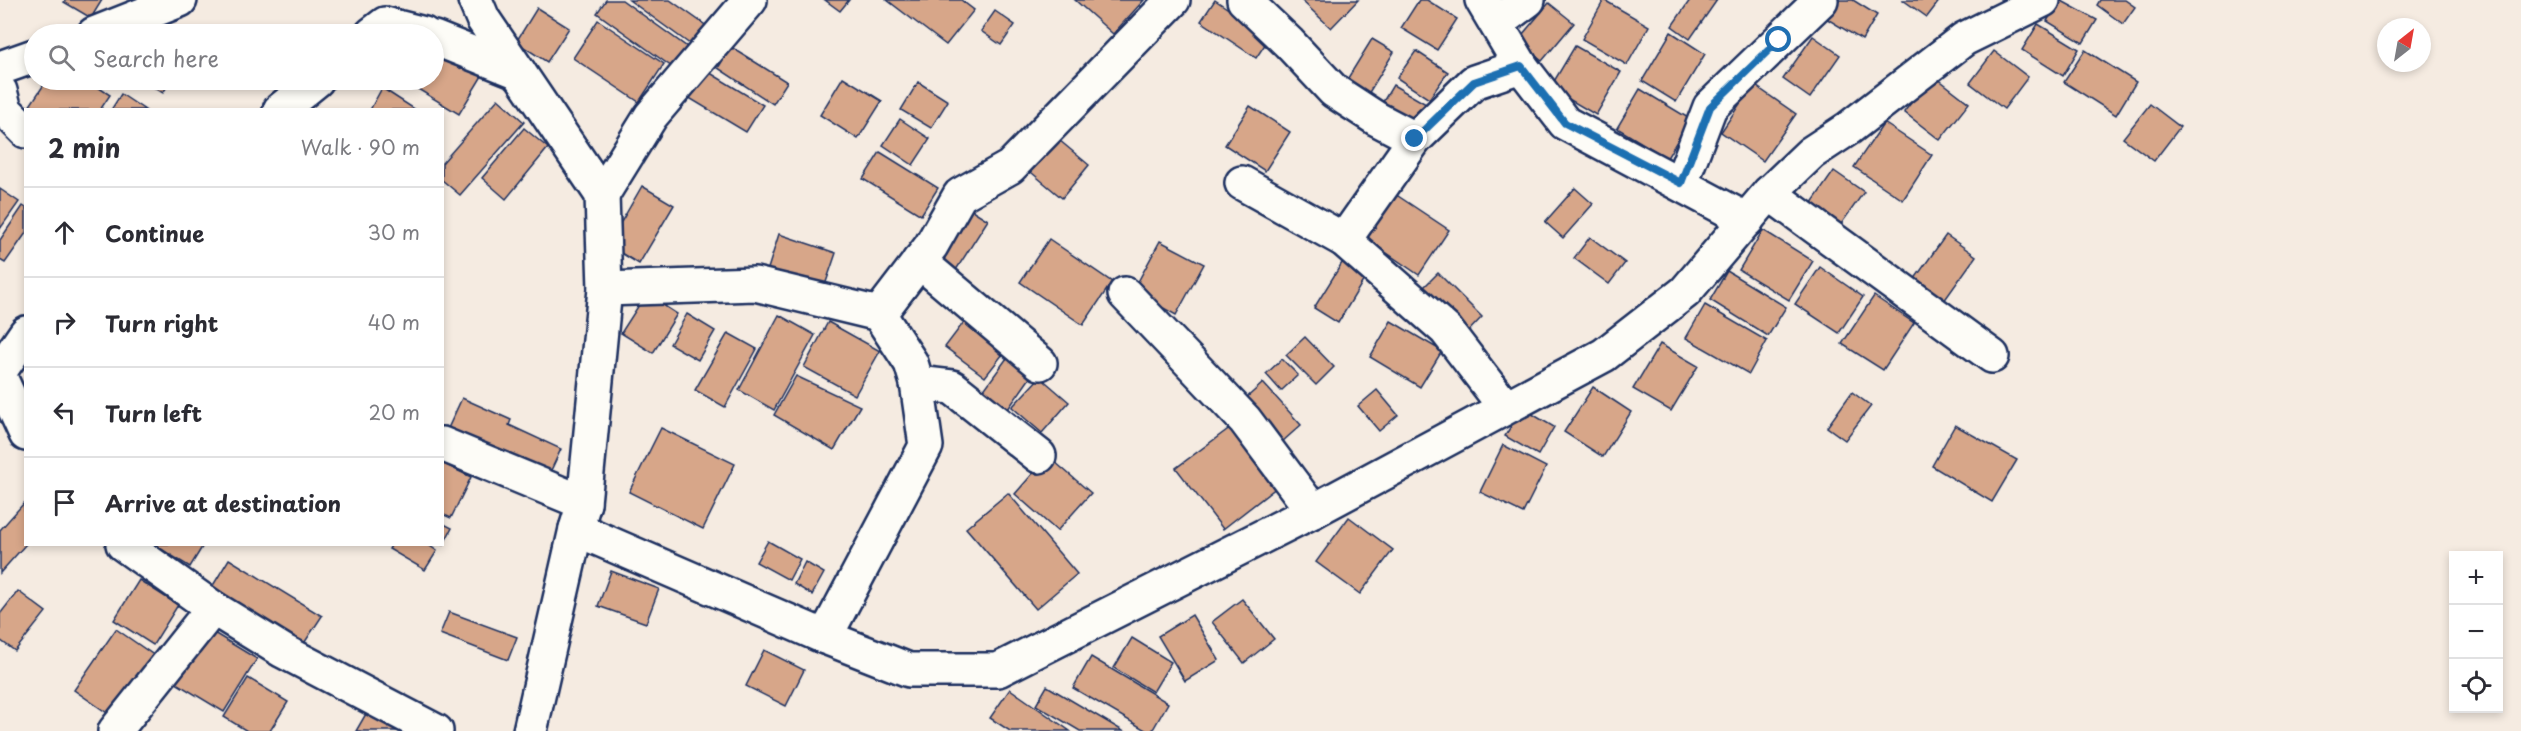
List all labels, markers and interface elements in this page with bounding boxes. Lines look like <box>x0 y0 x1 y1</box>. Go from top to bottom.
north arrow <box>2377 18 2431 72</box>
search box <box>24 24 444 90</box>
route start <box>1765 26 1791 52</box>
icon: search <box>45 41 78 74</box>
text: Search here <box>93 41 219 74</box>
route end <box>1401 125 1427 151</box>
text: 2 min <box>48 128 121 167</box>
text: Walk · 90 m <box>301 132 420 162</box>
icon: ahead <box>48 216 81 249</box>
text: Continue <box>105 216 204 249</box>
text: 30 m <box>367 217 420 247</box>
icon: right <box>48 306 81 339</box>
text: Turn right <box>105 306 218 339</box>
text: 40 m <box>368 307 420 337</box>
icon: left <box>48 396 81 429</box>
text: Turn left <box>105 396 202 429</box>
text: 20 m <box>368 397 420 427</box>
icon: arrive <box>48 486 81 519</box>
text: Arrive at destination <box>105 486 341 519</box>
map controls <box>2449 551 2503 713</box>
button: + <box>2449 551 2503 605</box>
button: − <box>2449 605 2503 659</box>
button: locate <box>2449 659 2503 713</box>

